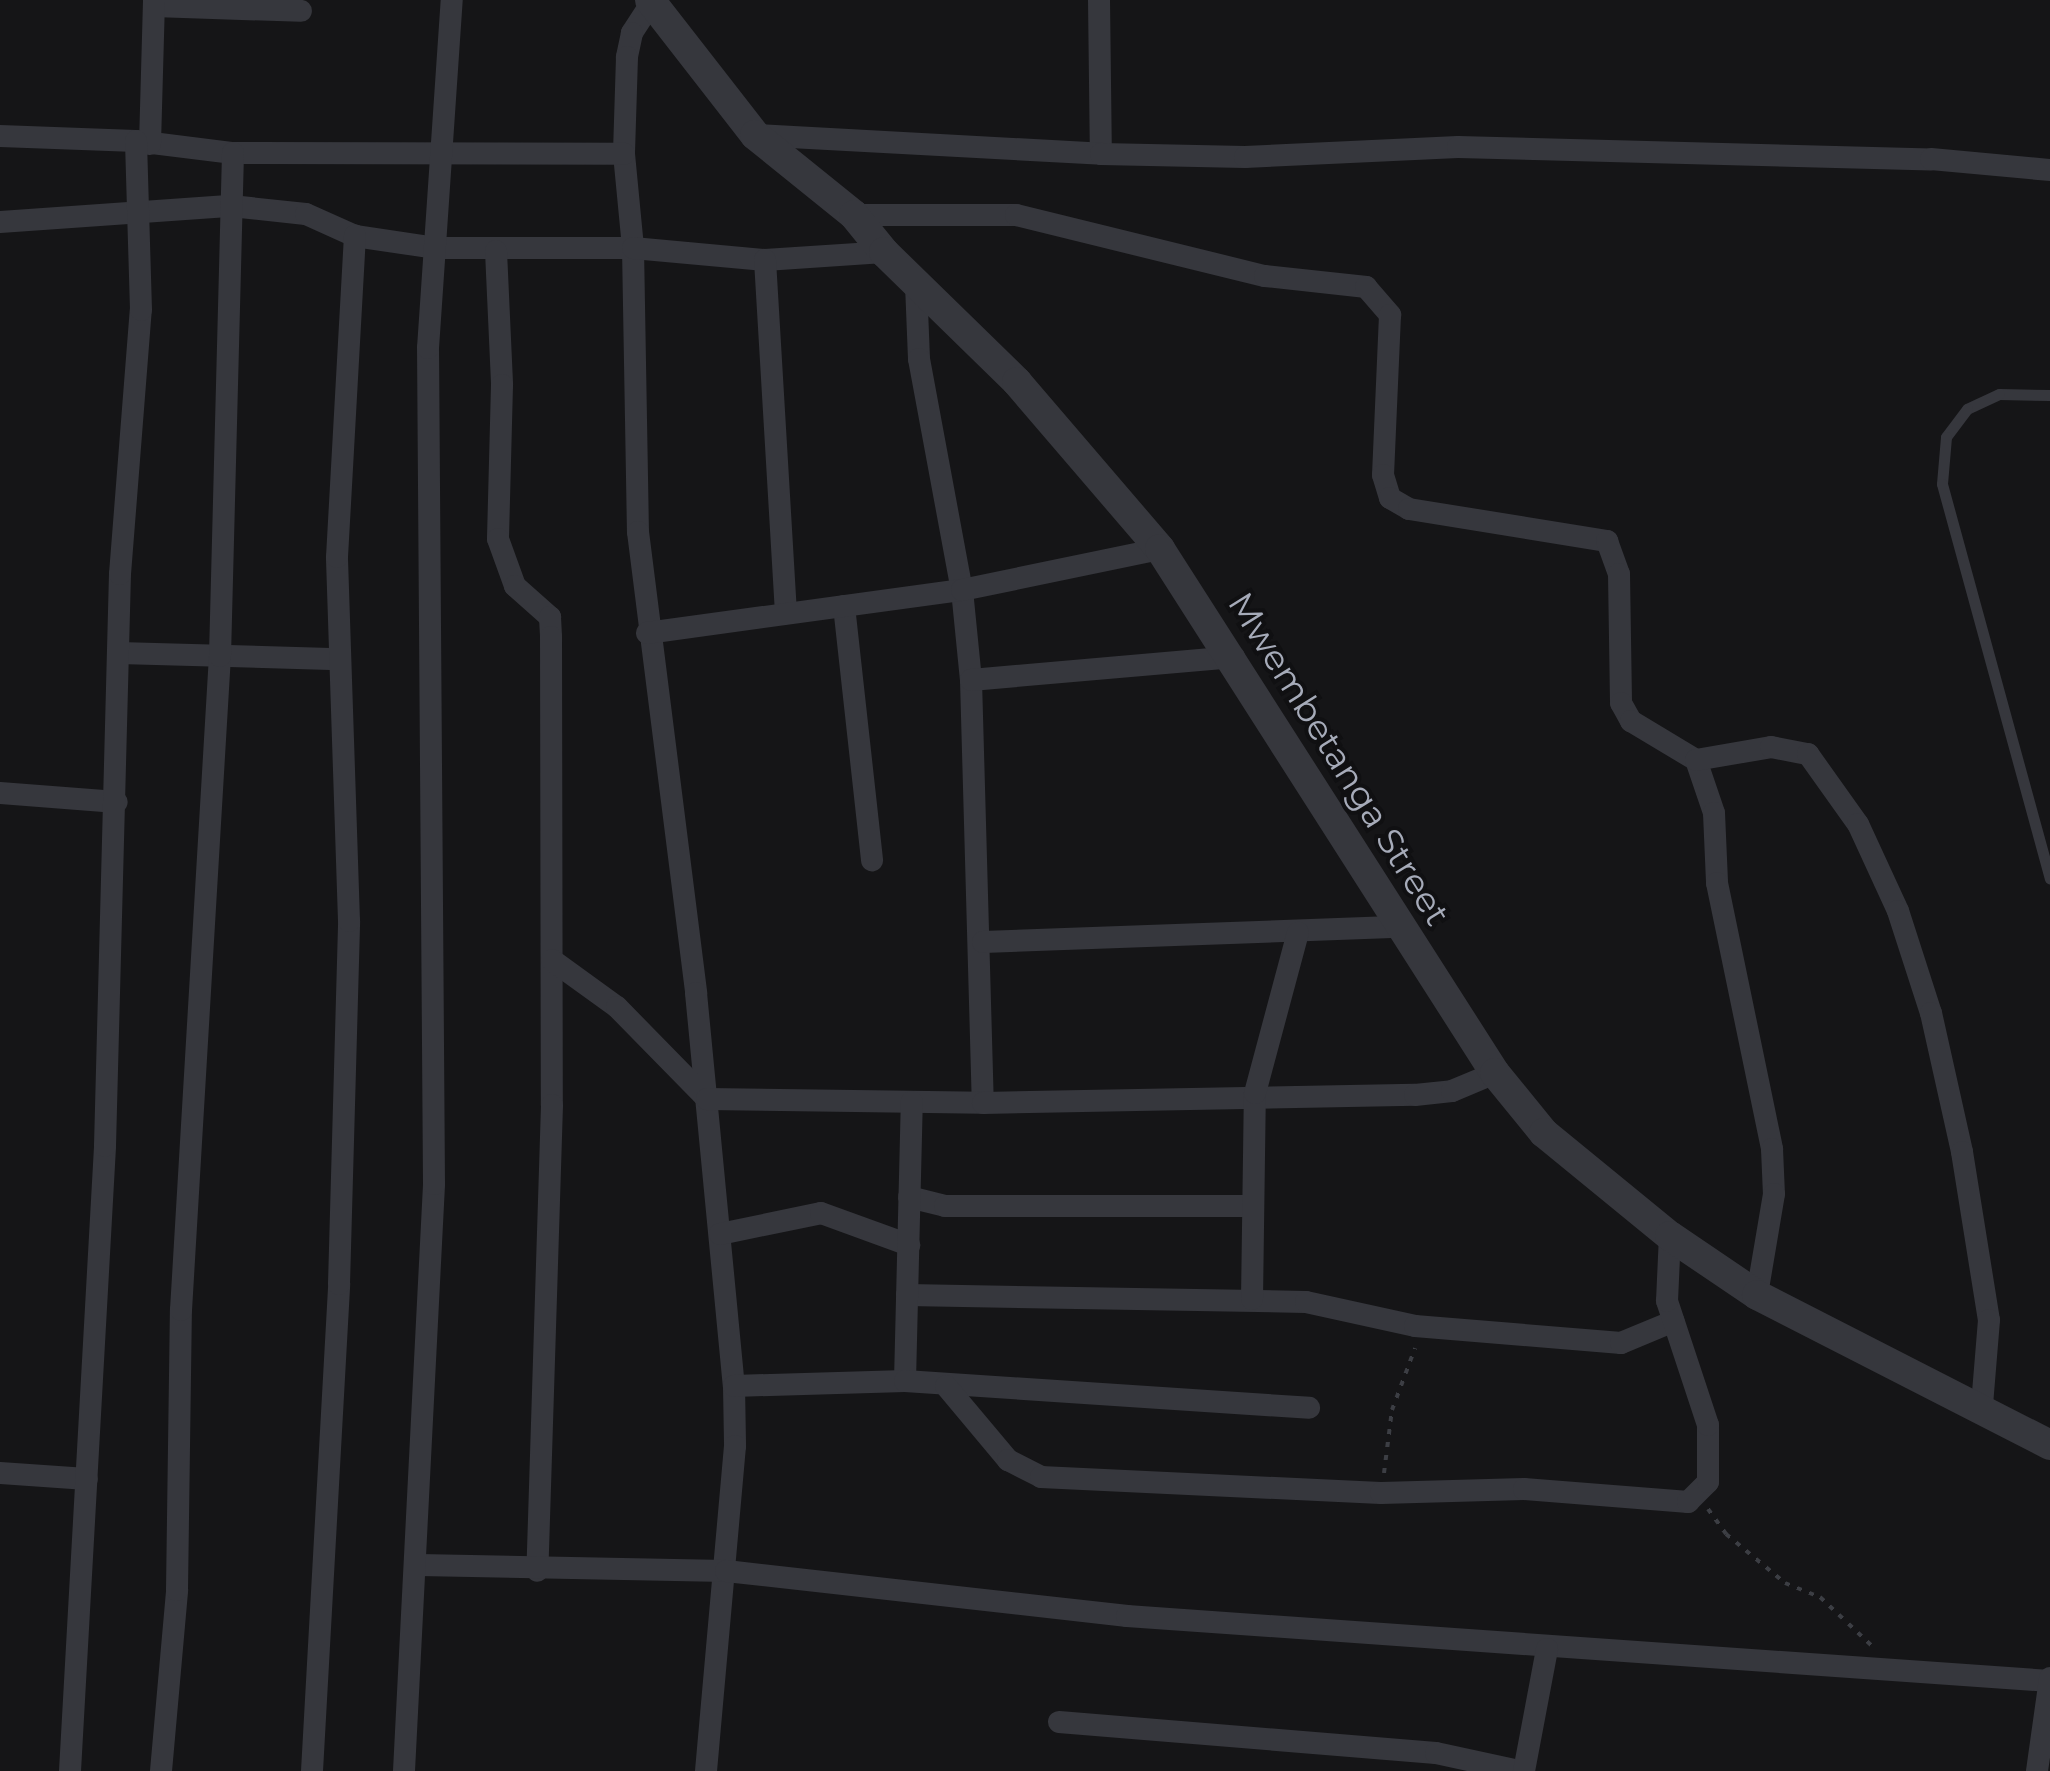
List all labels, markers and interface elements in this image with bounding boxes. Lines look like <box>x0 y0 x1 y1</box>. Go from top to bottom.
street label: Mwembetanga Street <box>1219 585 1459 933</box>

